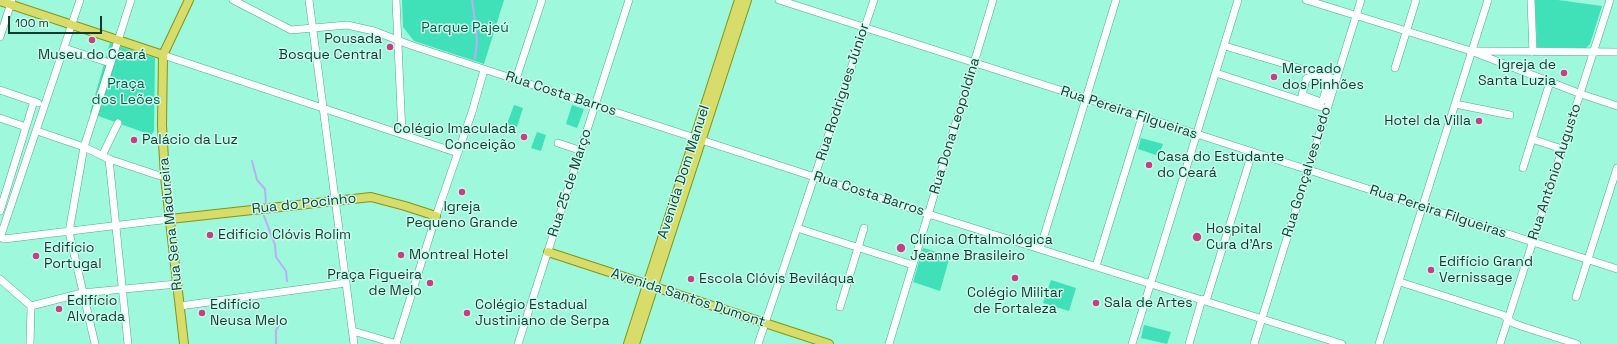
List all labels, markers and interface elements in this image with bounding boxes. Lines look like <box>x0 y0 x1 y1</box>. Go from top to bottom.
scale bar <box>10 8 104 34</box>
text: 100 m <box>15 15 49 31</box>
park label: Parque Pajeú <box>421 20 509 36</box>
street label: Rua Rodrigues Júnior <box>813 21 873 163</box>
place label: Pousada Bosque Central <box>279 31 382 64</box>
marker: Museu do Ceará <box>87 35 97 45</box>
marker: Pousada Bosque Central <box>385 42 395 52</box>
place label: Museu do Ceará <box>38 47 146 63</box>
street label: Rua Dona Leopoldina <box>926 56 984 196</box>
place label: Igreja de Santa Luzia <box>1478 57 1556 90</box>
place label: Mercado dos Pinhões <box>1282 61 1364 94</box>
street label: Rua Costa Barros <box>503 68 619 120</box>
marker: Igreja de Santa Luzia <box>1559 68 1569 78</box>
marker: Mercado dos Pinhões <box>1269 72 1279 82</box>
park label: Praça dos Leões <box>92 76 160 108</box>
street label: Rua Pereira Filgueiras <box>1058 83 1200 143</box>
street label: Rua Antônio Augusto <box>1525 102 1585 242</box>
street label: Avenida Dom Manuel <box>654 103 714 241</box>
street label: Rua Gonçalves Ledo <box>1279 105 1335 239</box>
place label: Hotel da Villa <box>1384 113 1471 129</box>
marker: Hotel da Villa <box>1474 116 1484 126</box>
place label: Colégio Imaculada Conceição <box>393 121 516 154</box>
street label: Rua 25 de Março <box>545 127 595 239</box>
place label: Palácio da Luz <box>142 132 238 148</box>
marker: Colégio Imaculada Conceição <box>519 132 529 142</box>
marker: Palácio da Luz <box>129 135 139 145</box>
place label: Casa do Estudante do Ceará <box>1157 149 1284 182</box>
street label: Rua Sena Madureira <box>156 157 186 291</box>
marker: Casa do Estudante do Ceará <box>1144 160 1154 170</box>
street label: Rua Costa Barros <box>811 168 927 220</box>
street label: Rua Pereira Filgueiras <box>1367 182 1509 242</box>
marker: Igreja Pequeno Grande <box>457 187 467 197</box>
street label: Rua do Pocinho <box>251 190 357 218</box>
place label: Igreja Pequeno Grande <box>406 199 518 232</box>
place label: Hospital Cura d'Ars <box>1206 221 1273 254</box>
place label: Edifício Clóvis Rolim <box>218 227 351 243</box>
marker: Edifício Clóvis Rolim <box>205 230 215 240</box>
marker: Hospital Cura d'Ars <box>1191 231 1203 243</box>
place label: Clínica Oftalmológica Jeanne Brasileiro <box>910 232 1053 264</box>
place label: Edifício Portugal <box>44 240 102 272</box>
marker: Clínica Oftalmológica Jeanne Brasileiro <box>895 242 907 254</box>
place label: Montreal Hotel <box>409 247 508 263</box>
marker: Montreal Hotel <box>396 250 406 260</box>
marker: Edifício Portugal <box>31 251 41 261</box>
place label: Edifício Grand Vernissage <box>1439 254 1533 286</box>
street label: Avenida Santos Dumont <box>609 265 767 331</box>
marker: Edifício Grand Vernissage <box>1426 265 1436 275</box>
place label: Praça Figueira de Melo <box>327 267 422 300</box>
place label: Escola Clóvis Beviláqua <box>699 271 854 287</box>
marker: Colégio Militar de Fortaleza <box>1010 273 1020 283</box>
marker: Escola Clóvis Beviláqua <box>686 274 696 284</box>
marker: Praça Figueira de Melo <box>425 278 435 288</box>
place label: Colégio Militar de Fortaleza <box>967 285 1063 318</box>
place label: Edifício Alvorada <box>67 293 125 326</box>
place label: Sala de Artes <box>1104 295 1193 311</box>
place label: Edifício Neusa Melo <box>210 297 288 330</box>
place label: Colégio Estadual Justiniano de Serpa <box>475 297 610 330</box>
marker: Sala de Artes <box>1091 298 1101 308</box>
marker: Edifício Alvorada <box>54 304 64 314</box>
marker: Edifício Neusa Melo <box>197 308 207 318</box>
marker: Colégio Estadual Justiniano de Serpa <box>462 308 472 318</box>

